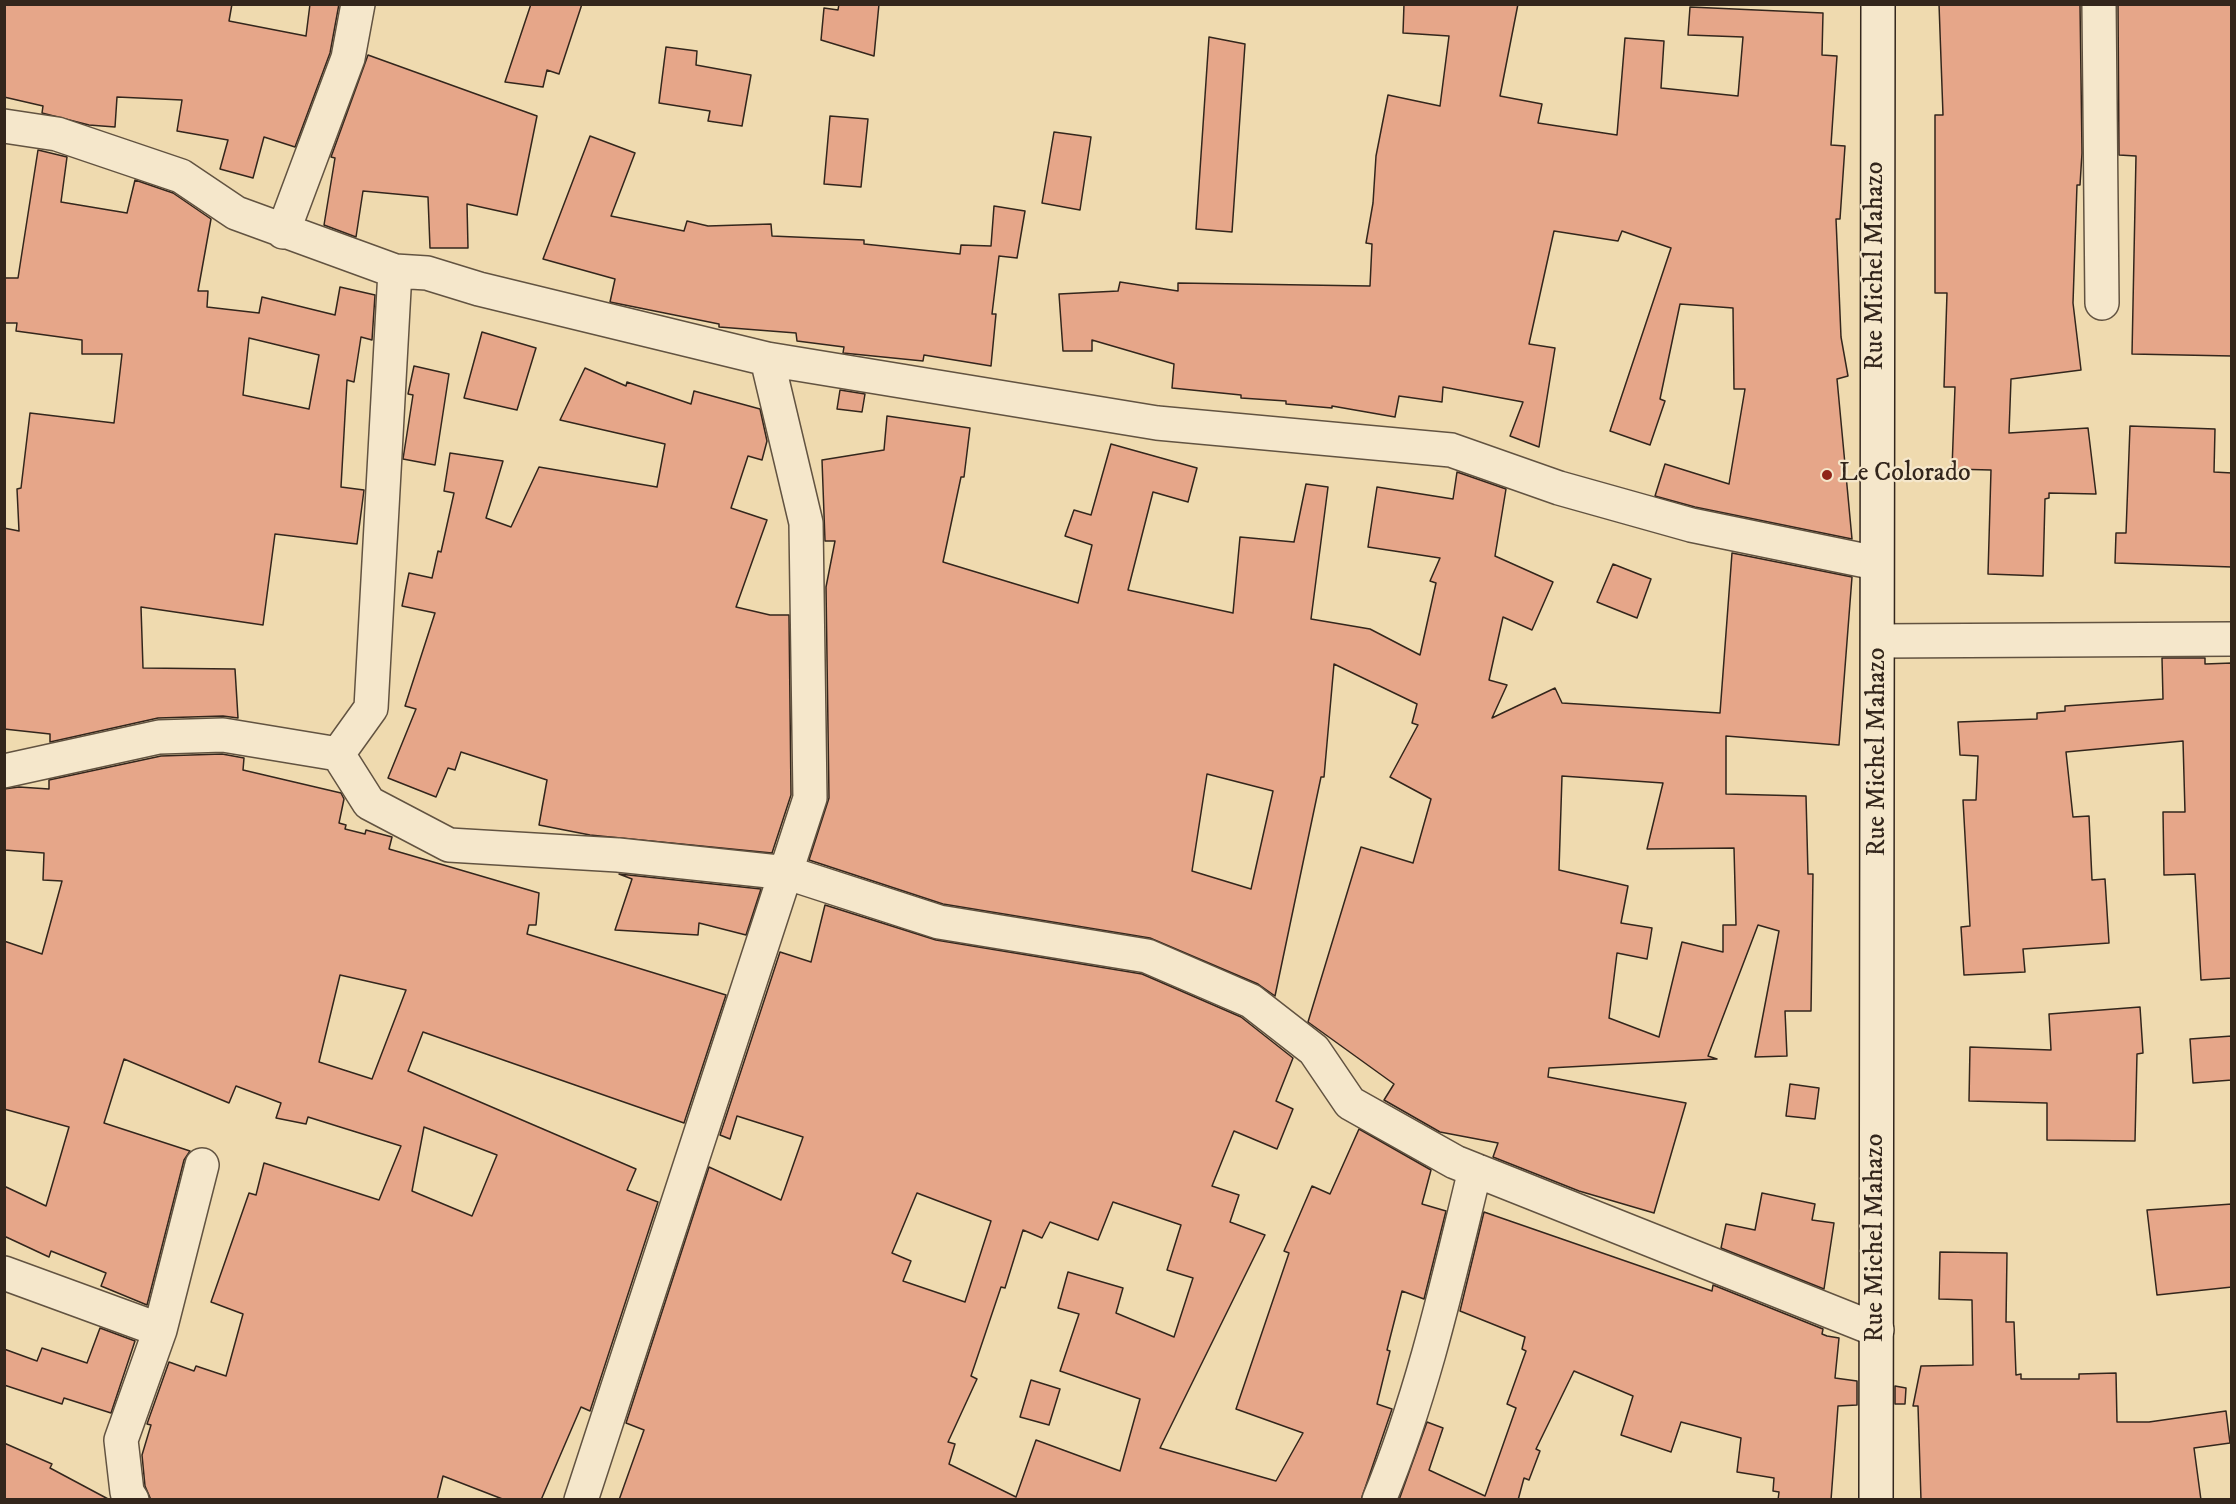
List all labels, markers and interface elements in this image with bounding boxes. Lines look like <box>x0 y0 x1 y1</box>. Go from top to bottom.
street label: Rue Michel Mahazo <box>1861 162 1893 370</box>
place label: Le Colorado <box>1839 459 1971 491</box>
marker: Le Colorado <box>1820 468 1834 482</box>
street label: Rue Michel Mahazo <box>1863 648 1895 856</box>
street label: Rue Michel Mahazo <box>1861 1134 1893 1342</box>

